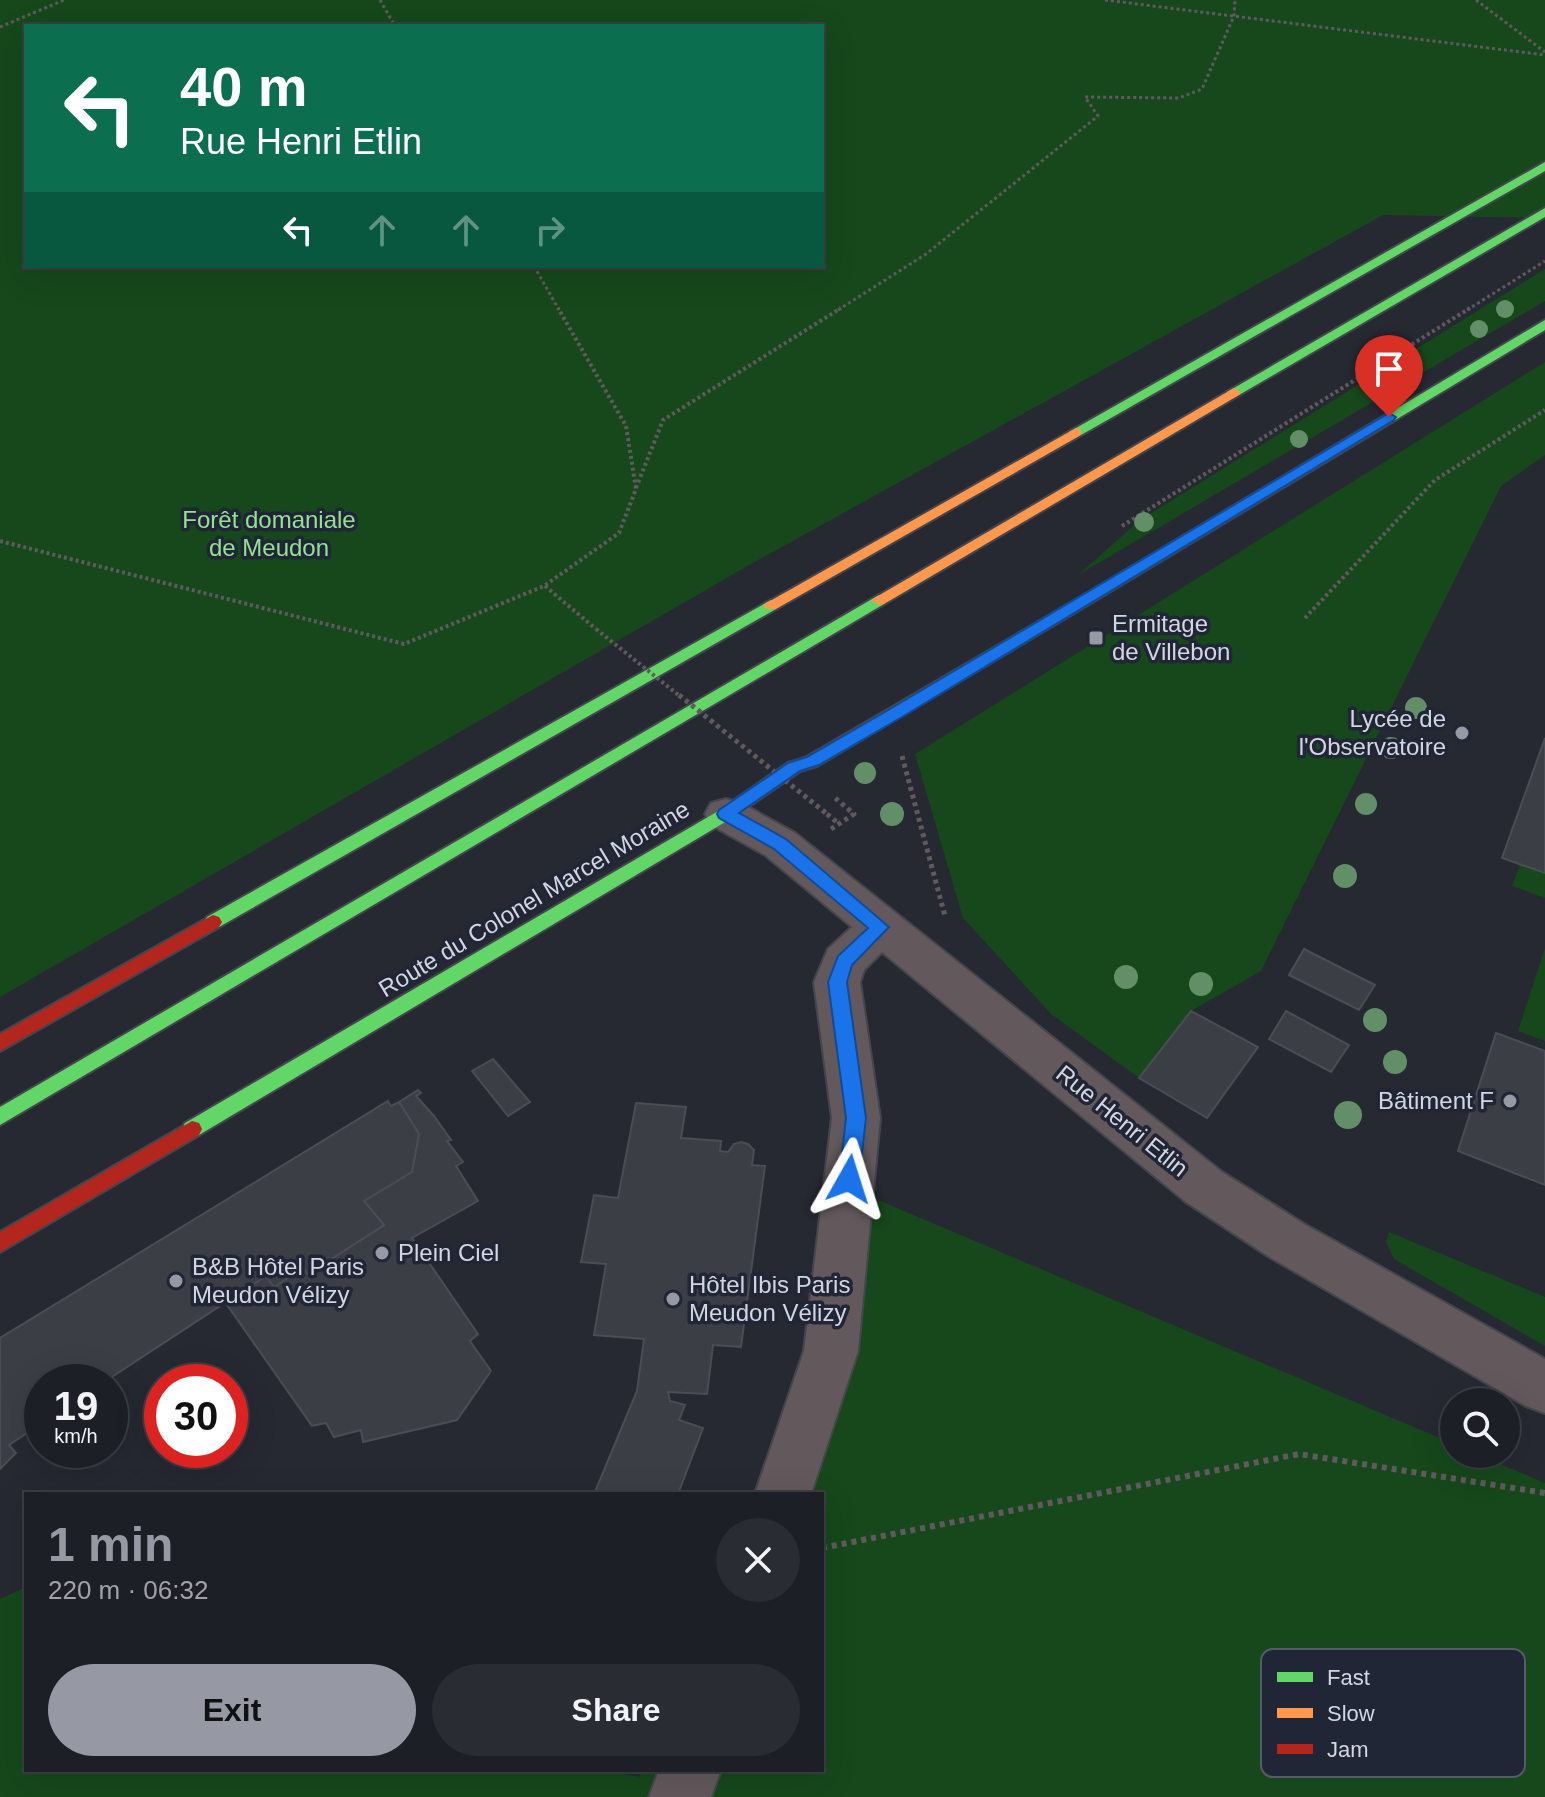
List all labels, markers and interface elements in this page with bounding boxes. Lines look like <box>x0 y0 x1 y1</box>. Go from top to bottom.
text: 40 m <box>180 55 308 118</box>
icon: left <box>48 56 152 160</box>
text: Rue Henri Etlin <box>180 121 422 162</box>
icon: left <box>276 208 320 252</box>
icon: ahead <box>360 208 404 252</box>
icon: ahead <box>444 208 488 252</box>
icon: right <box>528 208 572 252</box>
pin <box>1355 335 1423 417</box>
icon: arrive <box>1367 347 1411 391</box>
park label: Forêt domaniale de Meudon <box>182 506 356 561</box>
place label: Ermitage de Villebon <box>1112 610 1230 665</box>
marker: Ermitage de Villebon <box>1087 629 1105 647</box>
place label: Lycée de l'Observatoire <box>1299 705 1446 760</box>
marker: Lycée de l'Observatoire <box>1453 724 1471 742</box>
street label: Route du Colonel Marcel Moraine <box>374 795 694 1002</box>
street label: Rue Henri Etlin <box>1051 1059 1194 1182</box>
place label: Bâtiment F <box>1378 1087 1494 1114</box>
marker: Bâtiment F <box>1501 1092 1519 1110</box>
position arrow <box>807 1137 891 1221</box>
place label: Plein Ciel <box>398 1239 499 1266</box>
marker: Plein Ciel <box>373 1244 391 1262</box>
place label: B&B Hôtel Paris Meudon Vélizy <box>192 1253 364 1308</box>
place label: Hôtel Ibis Paris Meudon Vélizy <box>689 1271 850 1326</box>
marker: B&B Hôtel Paris Meudon Vélizy <box>167 1272 185 1290</box>
marker: Hôtel Ibis Paris Meudon Vélizy <box>664 1290 682 1308</box>
speed limit sign: 30 <box>144 1364 248 1468</box>
text: 19 <box>54 1384 98 1428</box>
map controls <box>1440 1388 1520 1468</box>
button: search <box>1440 1388 1520 1468</box>
text: km/h <box>54 1425 98 1447</box>
text: 1 min <box>48 1518 173 1571</box>
button: close <box>716 1518 800 1602</box>
text: 220 m · 06:32 <box>48 1575 208 1605</box>
legend <box>1261 1649 1525 1777</box>
button: Exit <box>48 1664 416 1756</box>
button: Share <box>432 1664 800 1756</box>
text: Fast <box>1327 1665 1370 1690</box>
text: Slow <box>1327 1701 1375 1726</box>
text: Jam <box>1327 1737 1369 1762</box>

